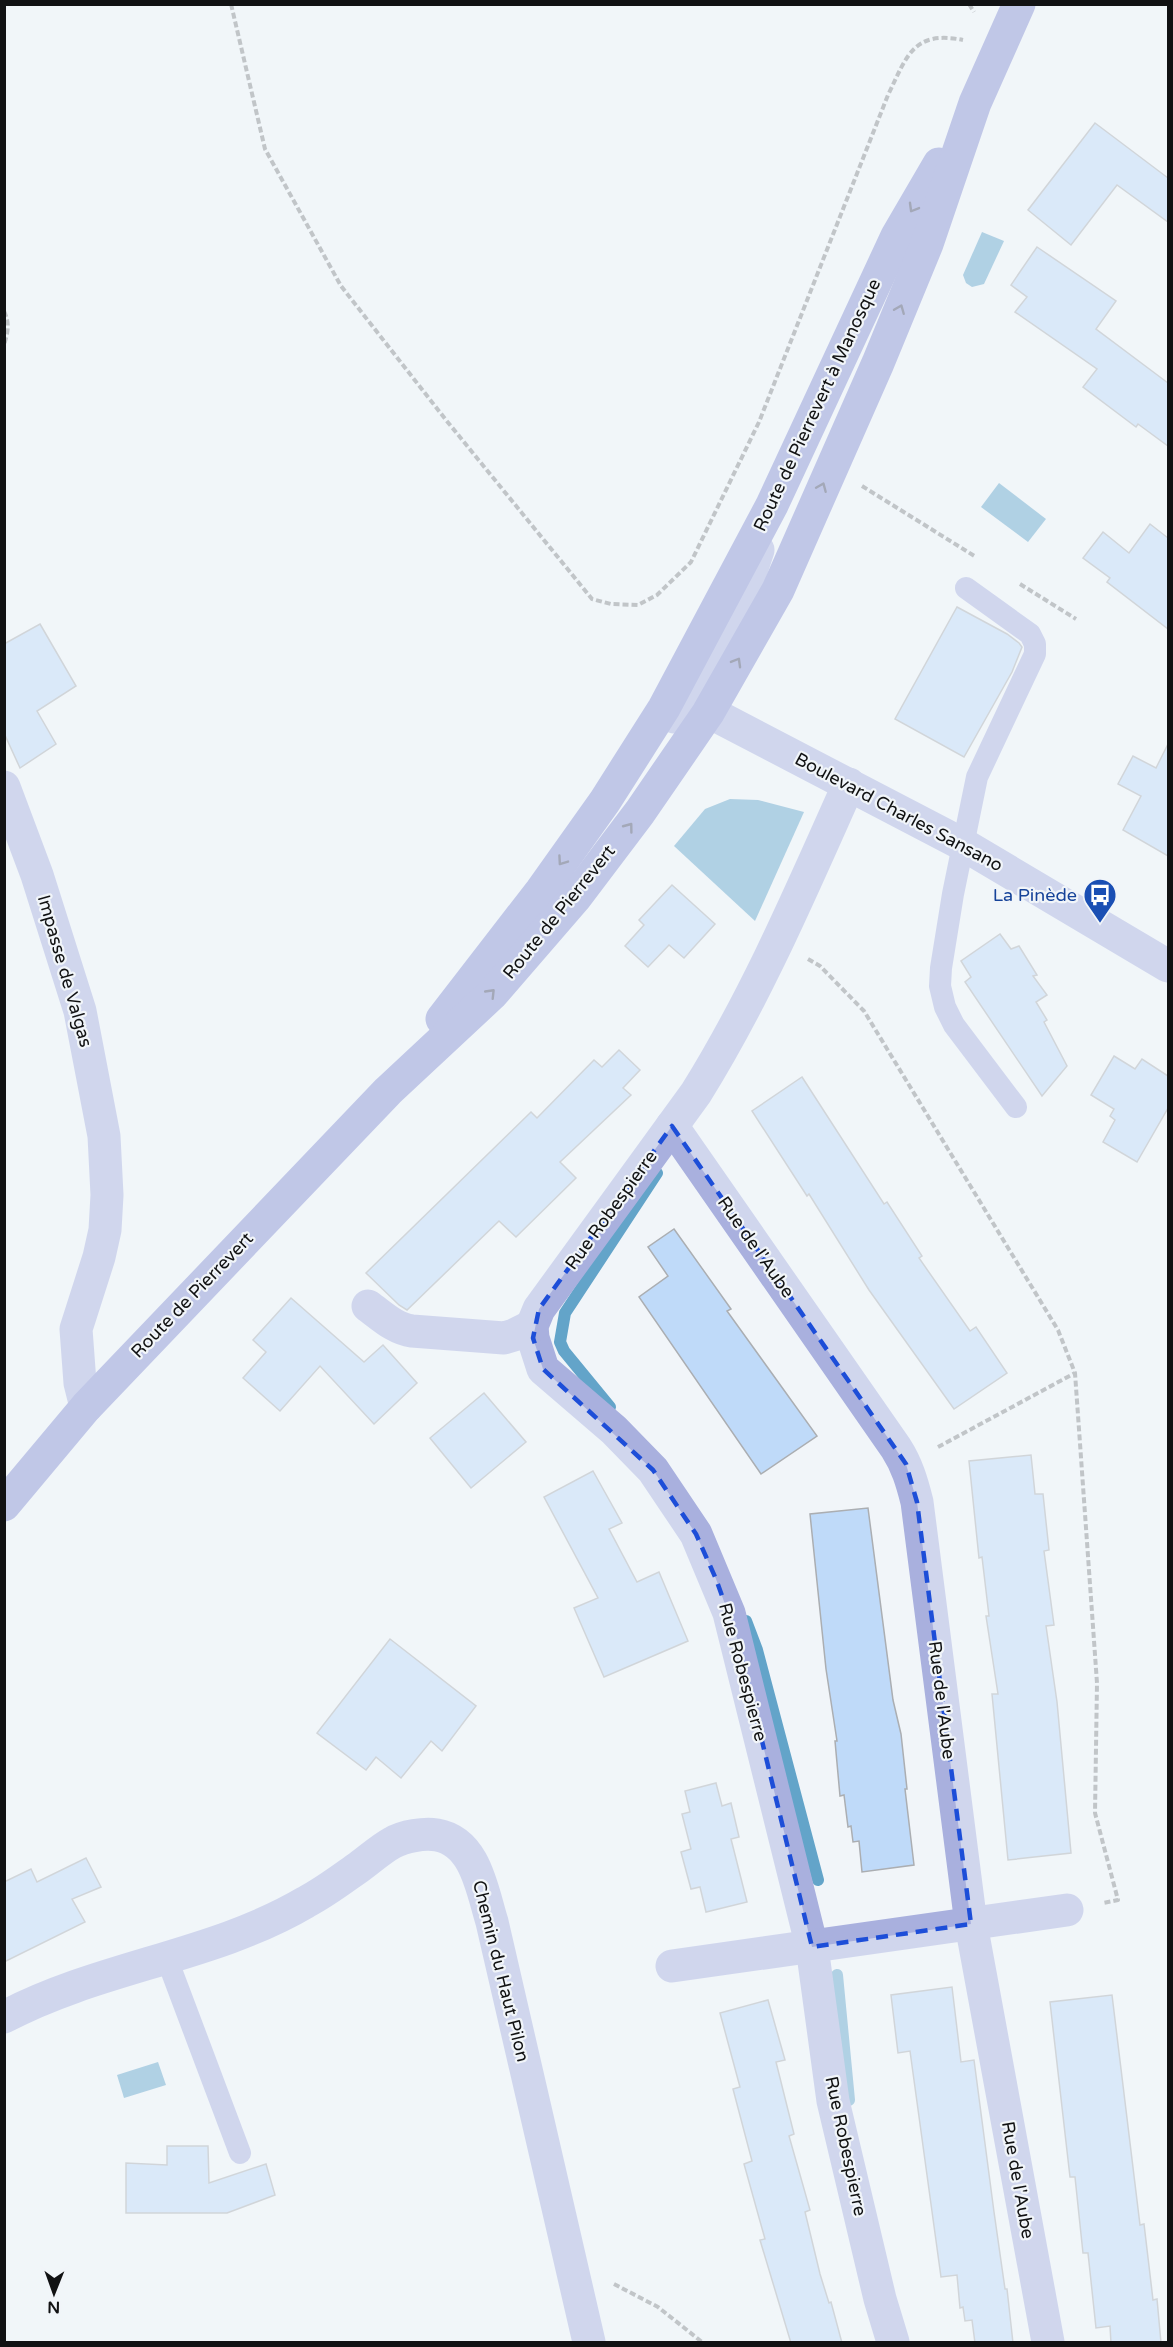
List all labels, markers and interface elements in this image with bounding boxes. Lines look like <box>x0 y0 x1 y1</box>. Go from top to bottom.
one-way arrow <box>909 202 920 212</box>
street label: Route de Pierrevert à Manosque <box>749 275 885 535</box>
one-way arrow <box>893 304 905 315</box>
one-way arrow <box>815 483 827 494</box>
one-way arrow <box>730 658 741 669</box>
street label: Boulevard Charles Sansano <box>791 748 1007 876</box>
one-way arrow <box>621 822 632 833</box>
street label: Route de Pierrevert <box>498 840 620 983</box>
one-way arrow <box>558 854 569 865</box>
bus stop icon: La Pinède <box>1082 877 1118 924</box>
place label: La Pinède <box>993 884 1077 906</box>
street label: Impasse de Valgas <box>33 892 97 1050</box>
one-way arrow <box>484 990 495 1001</box>
street label: Rue Robespierre <box>560 1146 662 1274</box>
street label: Rue de l'Aube <box>713 1192 799 1302</box>
street label: Route de Pierrevert <box>126 1228 258 1362</box>
street label: Rue Robespierre <box>714 1600 772 1744</box>
street label: Rue de l'Aube <box>924 1640 960 1760</box>
street label: Chemin du Haut Pilon <box>468 1878 534 2064</box>
street label: Rue Robespierre <box>820 2074 872 2218</box>
street label: Rue de l'Aube <box>997 2119 1039 2241</box>
north arrow <box>24 2263 84 2323</box>
text: N <box>47 2297 60 2317</box>

